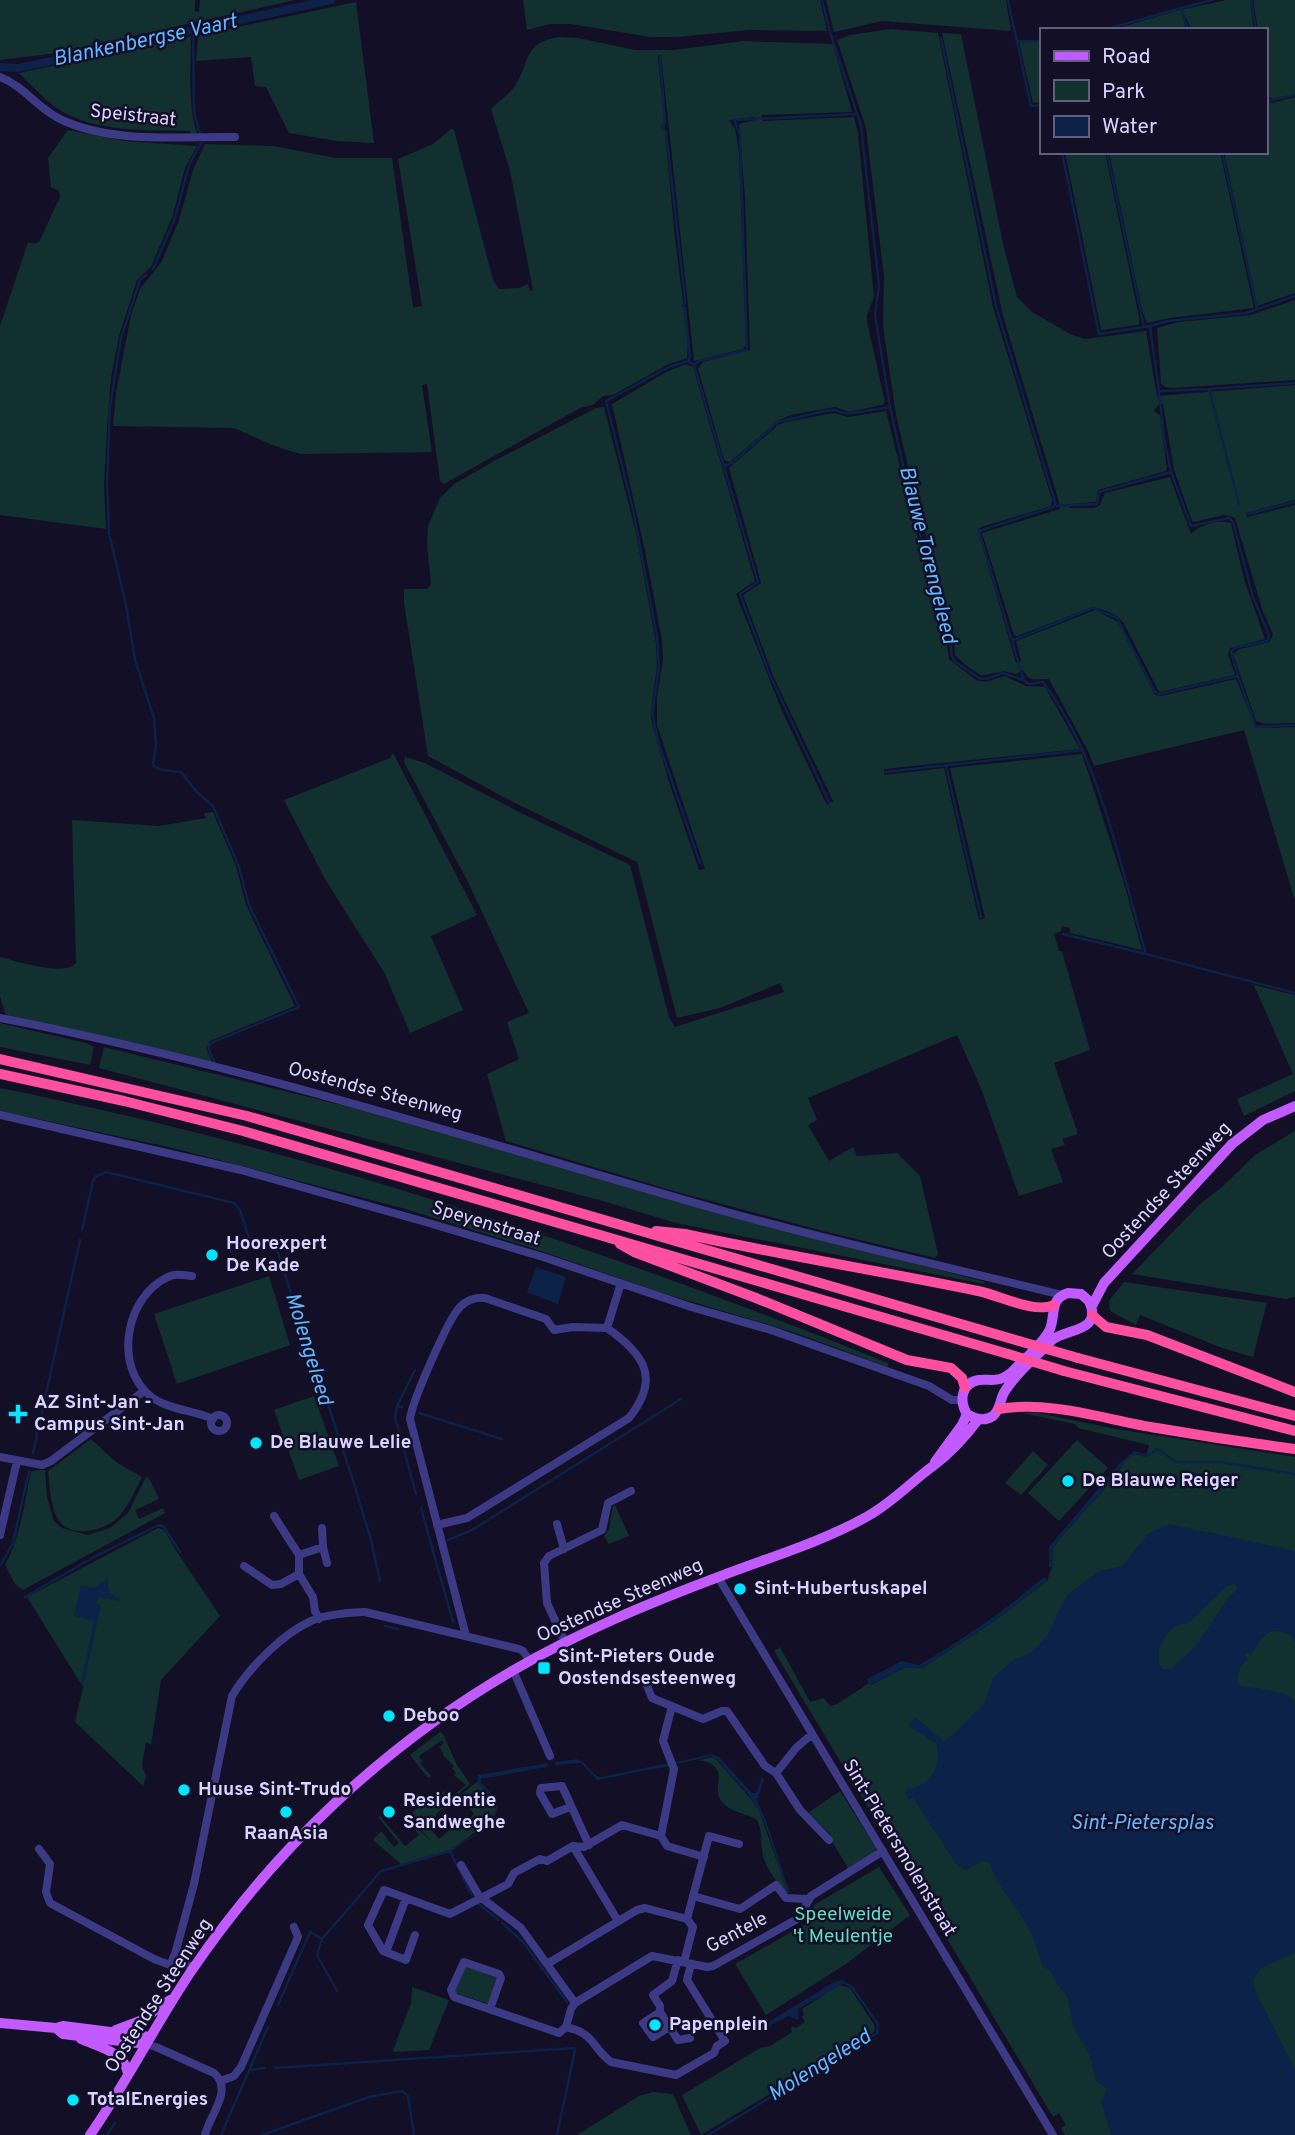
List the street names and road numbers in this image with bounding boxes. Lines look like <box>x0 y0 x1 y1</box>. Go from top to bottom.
street label: Speistraat <box>89 100 177 132</box>
street label: Oostendse Steenweg <box>285 1057 465 1127</box>
street label: Oostendse Steenweg <box>1097 1117 1237 1265</box>
street label: Speyenstraat <box>429 1196 543 1252</box>
street label: Oostendse Steenweg <box>533 1554 707 1648</box>
street label: Sint-Pietersmolenstraat <box>836 1755 962 1941</box>
street label: Gentele <box>702 1907 772 1959</box>
street label: Oostendse Steenweg <box>100 1914 218 2078</box>

